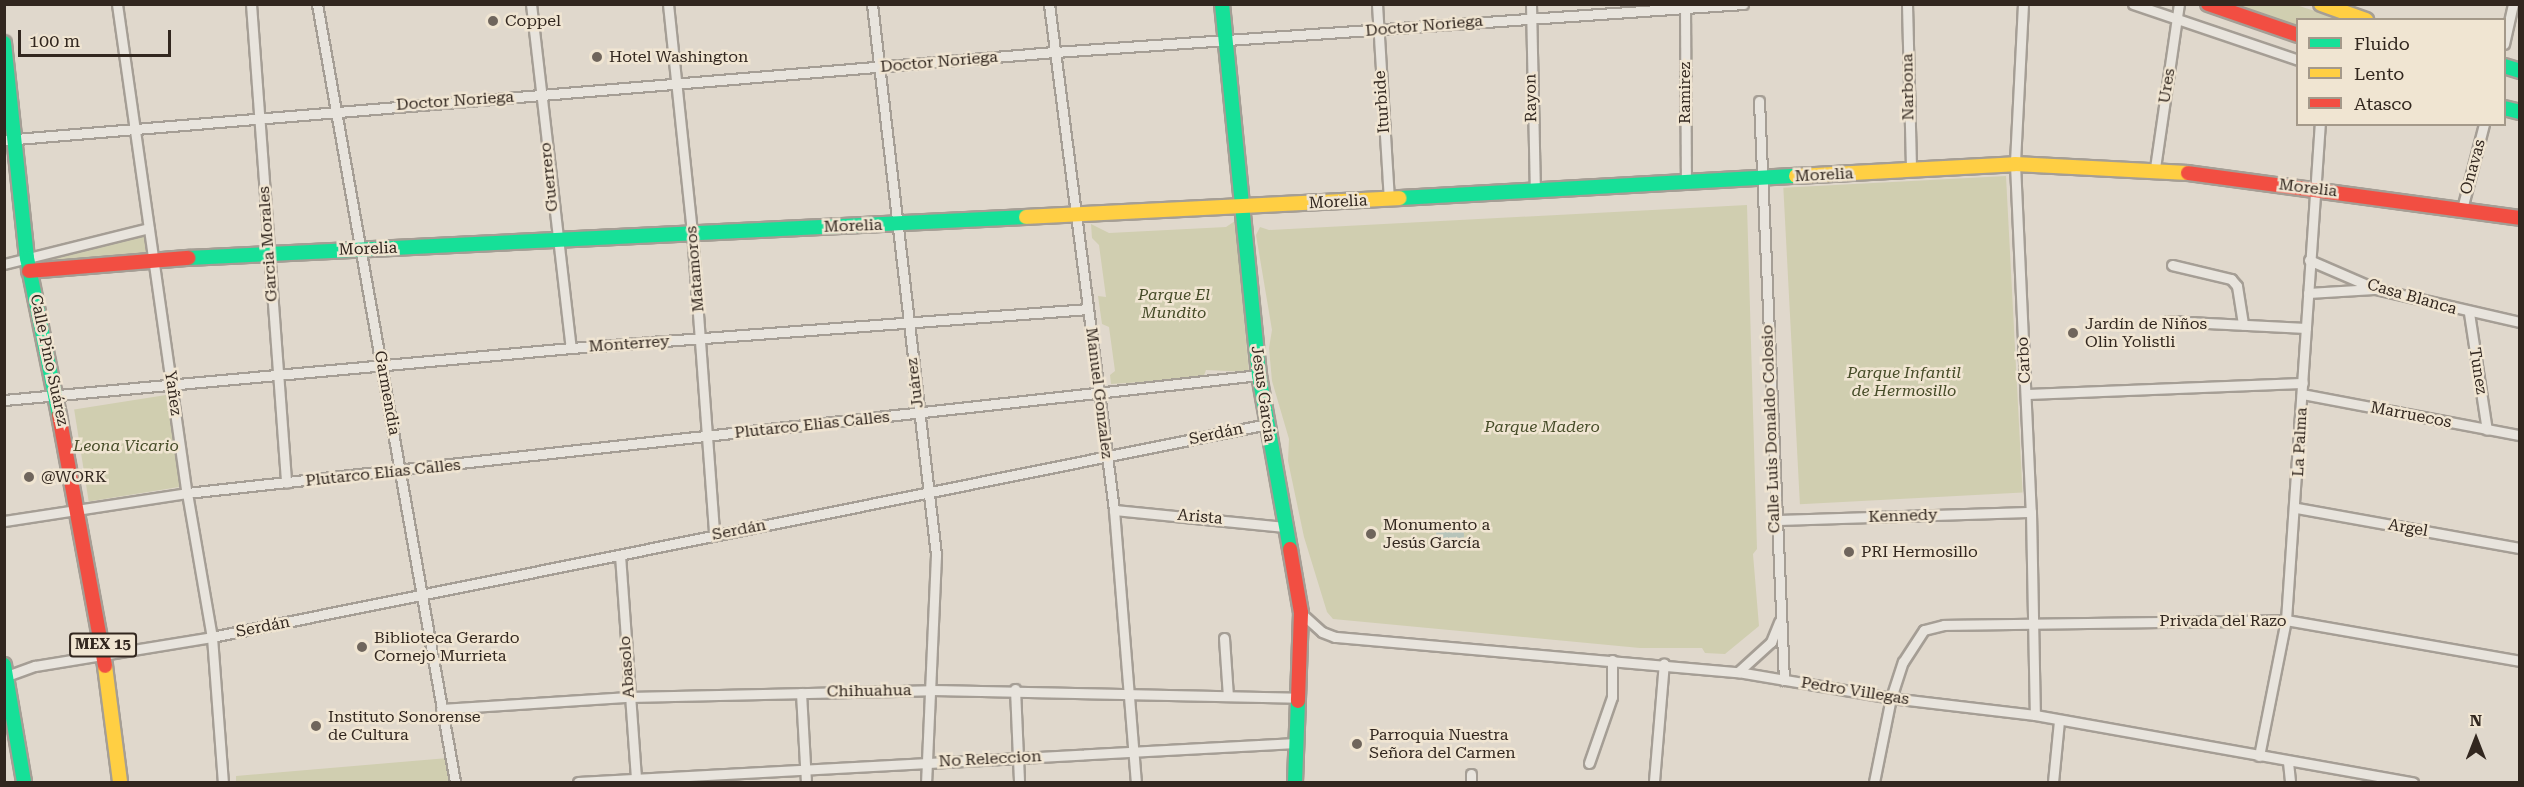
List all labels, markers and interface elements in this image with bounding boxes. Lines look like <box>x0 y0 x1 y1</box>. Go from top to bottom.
place label: Coppel <box>505 11 561 31</box>
street label: Doctor Noriega <box>1364 11 1484 41</box>
marker: Coppel <box>486 14 500 28</box>
scale bar <box>21 18 174 56</box>
legend <box>2296 18 2506 126</box>
text: 100 m <box>29 30 80 51</box>
text: Fluido <box>2354 33 2410 54</box>
place label: Hotel Washington <box>609 47 748 67</box>
street label: Doctor Noriega <box>879 47 999 77</box>
marker: Hotel Washington <box>590 50 604 64</box>
street label: Narbona <box>1898 53 1918 121</box>
street label: Ramirez <box>1675 62 1695 124</box>
text: Lento <box>2354 63 2404 84</box>
street label: Ures <box>2155 67 2179 105</box>
street label: Iturbide <box>1370 70 1394 134</box>
street label: Rayon <box>1521 74 1541 122</box>
street label: Doctor Noriega <box>396 87 514 115</box>
text: Atasco <box>2354 93 2412 114</box>
street label: Onavas <box>2456 137 2490 197</box>
street label: Guerrero <box>536 141 562 213</box>
street label: Morelia <box>1794 164 1854 186</box>
street label: Morelia <box>2278 175 2338 201</box>
street label: Garcia Morales <box>254 186 282 302</box>
street label: Morelia <box>1308 191 1368 213</box>
street label: Morelia <box>823 215 883 237</box>
street label: Matamoros <box>682 225 708 313</box>
street label: Morelia <box>338 238 398 260</box>
street label: Casa Blanca <box>2365 275 2459 319</box>
park label: Parque El Mundito <box>1138 285 1210 323</box>
street label: Calle Pino Suárez <box>26 293 72 427</box>
place label: Jardín de Niños Olin Yolistli <box>2085 314 2207 352</box>
street label: Calle Luis Donaldo Colosio <box>1758 324 1784 534</box>
street label: Manuel Gonzalez <box>1081 326 1117 460</box>
marker: Jardín de Niños Olin Yolistli <box>2066 326 2080 340</box>
street label: Monterrey <box>588 332 670 356</box>
street label: Carbo <box>2013 336 2035 384</box>
street label: Jesus Garcia <box>1247 345 1279 443</box>
street label: Tunez <box>2465 346 2491 396</box>
street label: Garmendia <box>370 349 404 437</box>
street label: Juárez <box>902 357 928 409</box>
park label: Parque Infantil de Hermosillo <box>1847 363 1961 401</box>
street label: Yañez <box>160 369 186 417</box>
street label: Marruecos <box>2369 398 2453 432</box>
street label: Plutarco Elias Calles <box>733 407 891 443</box>
street label: La Palma <box>2289 407 2311 477</box>
park label: Parque Madero <box>1484 417 1600 437</box>
street label: Serdán <box>1187 419 1245 449</box>
park label: Leona Vicario <box>73 436 179 456</box>
street label: Plutarco Elías Calles <box>304 455 462 491</box>
place label: @WORK <box>41 467 107 487</box>
marker: @WORK <box>22 470 36 484</box>
street label: Arista <box>1177 505 1223 529</box>
street label: Kennedy <box>1868 505 1938 527</box>
street label: Serdán <box>710 515 768 545</box>
place label: Monumento a Jesús García <box>1383 515 1490 553</box>
street label: Argel <box>2387 515 2429 541</box>
marker: Monumento a Jesús García <box>1364 527 1378 541</box>
place label: PRI Hermosillo <box>1861 542 1978 562</box>
marker: PRI Hermosillo <box>1842 545 1856 559</box>
street label: Privada del Razo <box>2159 611 2287 631</box>
street label: Serdán <box>234 612 292 642</box>
place label: Biblioteca Gerardo Cornejo Murrieta <box>374 628 519 666</box>
road number: MEX 15 <box>68 633 138 657</box>
street label: Abasolo <box>615 635 639 699</box>
marker: Biblioteca Gerardo Cornejo Murrieta <box>355 640 369 654</box>
street label: Pedro Villegas <box>1799 673 1911 709</box>
street label: Chihuahua <box>827 681 911 701</box>
place label: Instituto Sonorense de Cultura <box>328 707 481 745</box>
north arrow <box>2446 709 2506 769</box>
text: N <box>2470 711 2482 730</box>
marker: Instituto Sonorense de Cultura <box>309 719 323 733</box>
place label: Parroquia Nuestra Señora del Carmen <box>1369 725 1516 763</box>
marker: Parroquia Nuestra Señora del Carmen <box>1350 737 1364 751</box>
street label: No Releccion <box>938 747 1042 771</box>

